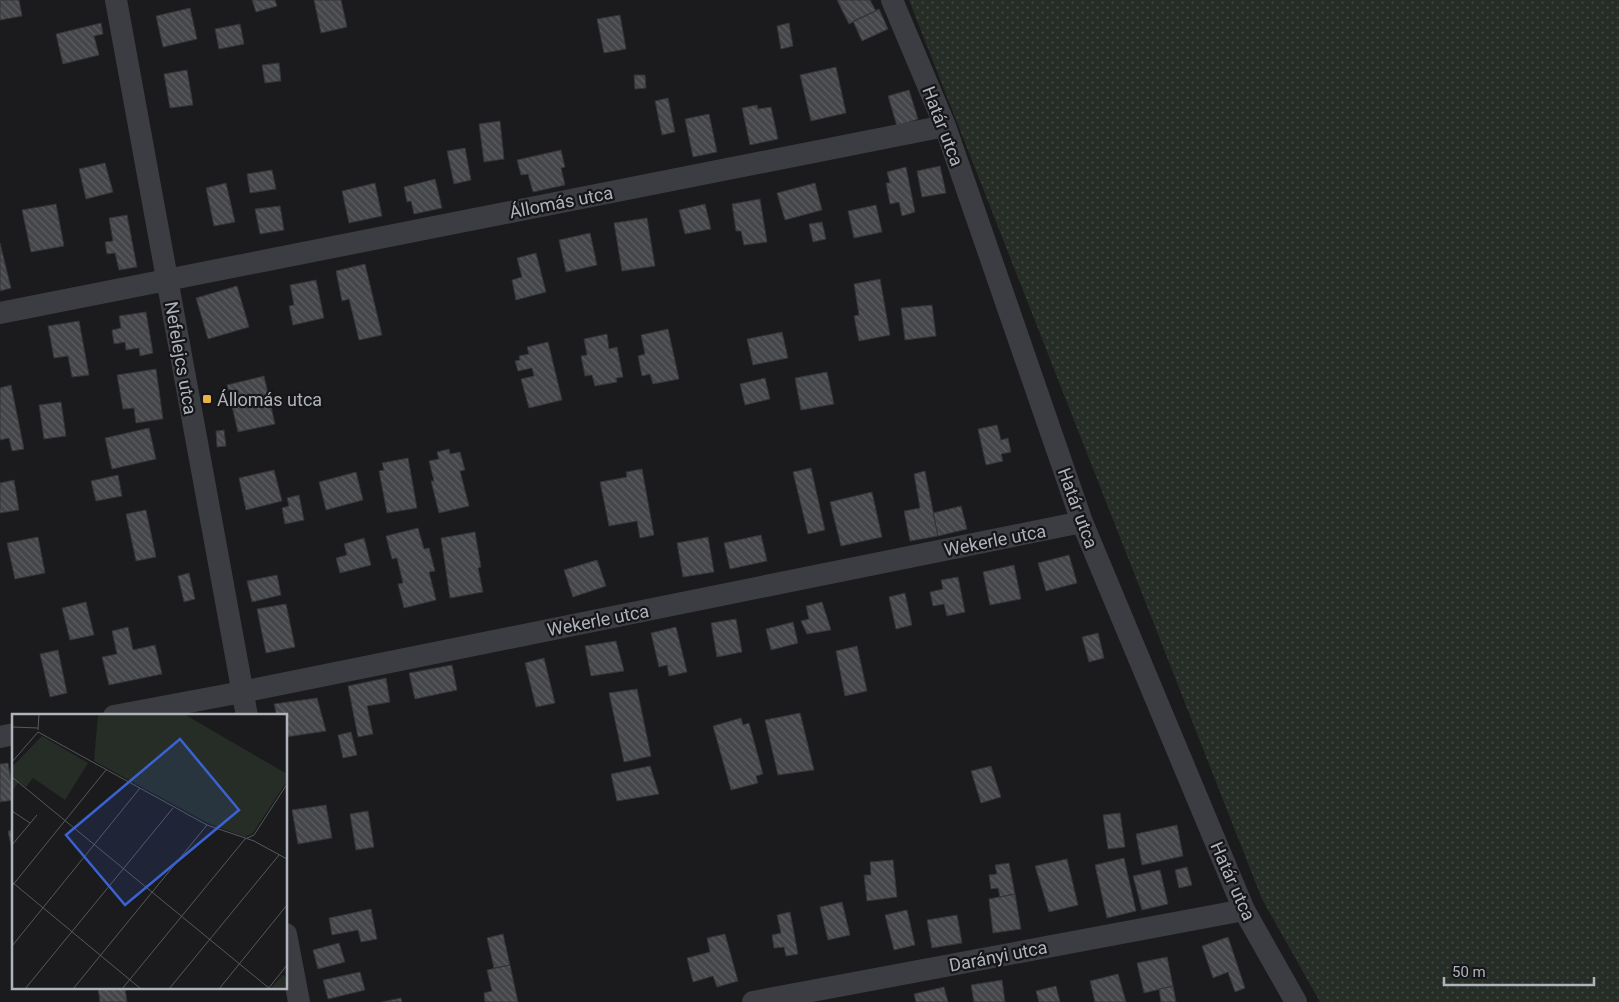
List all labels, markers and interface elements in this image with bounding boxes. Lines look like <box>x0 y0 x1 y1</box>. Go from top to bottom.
street label: Határ utca <box>918 83 968 169</box>
street label: Állomás utca <box>507 182 615 222</box>
street label: Nefelejcs utca <box>161 300 201 416</box>
place label: Állomás utca <box>217 389 322 410</box>
marker: Állomás utca <box>201 393 213 405</box>
street label: Határ utca <box>1054 465 1102 551</box>
street label: Wekerle utca <box>942 520 1048 560</box>
street label: Wekerle utca <box>545 600 651 640</box>
inset map <box>12 714 288 990</box>
street label: Határ utca <box>1206 838 1260 924</box>
street label: Darányi utca <box>947 936 1049 976</box>
scale bar <box>1444 954 1594 986</box>
text: 50 m <box>1452 963 1486 981</box>

